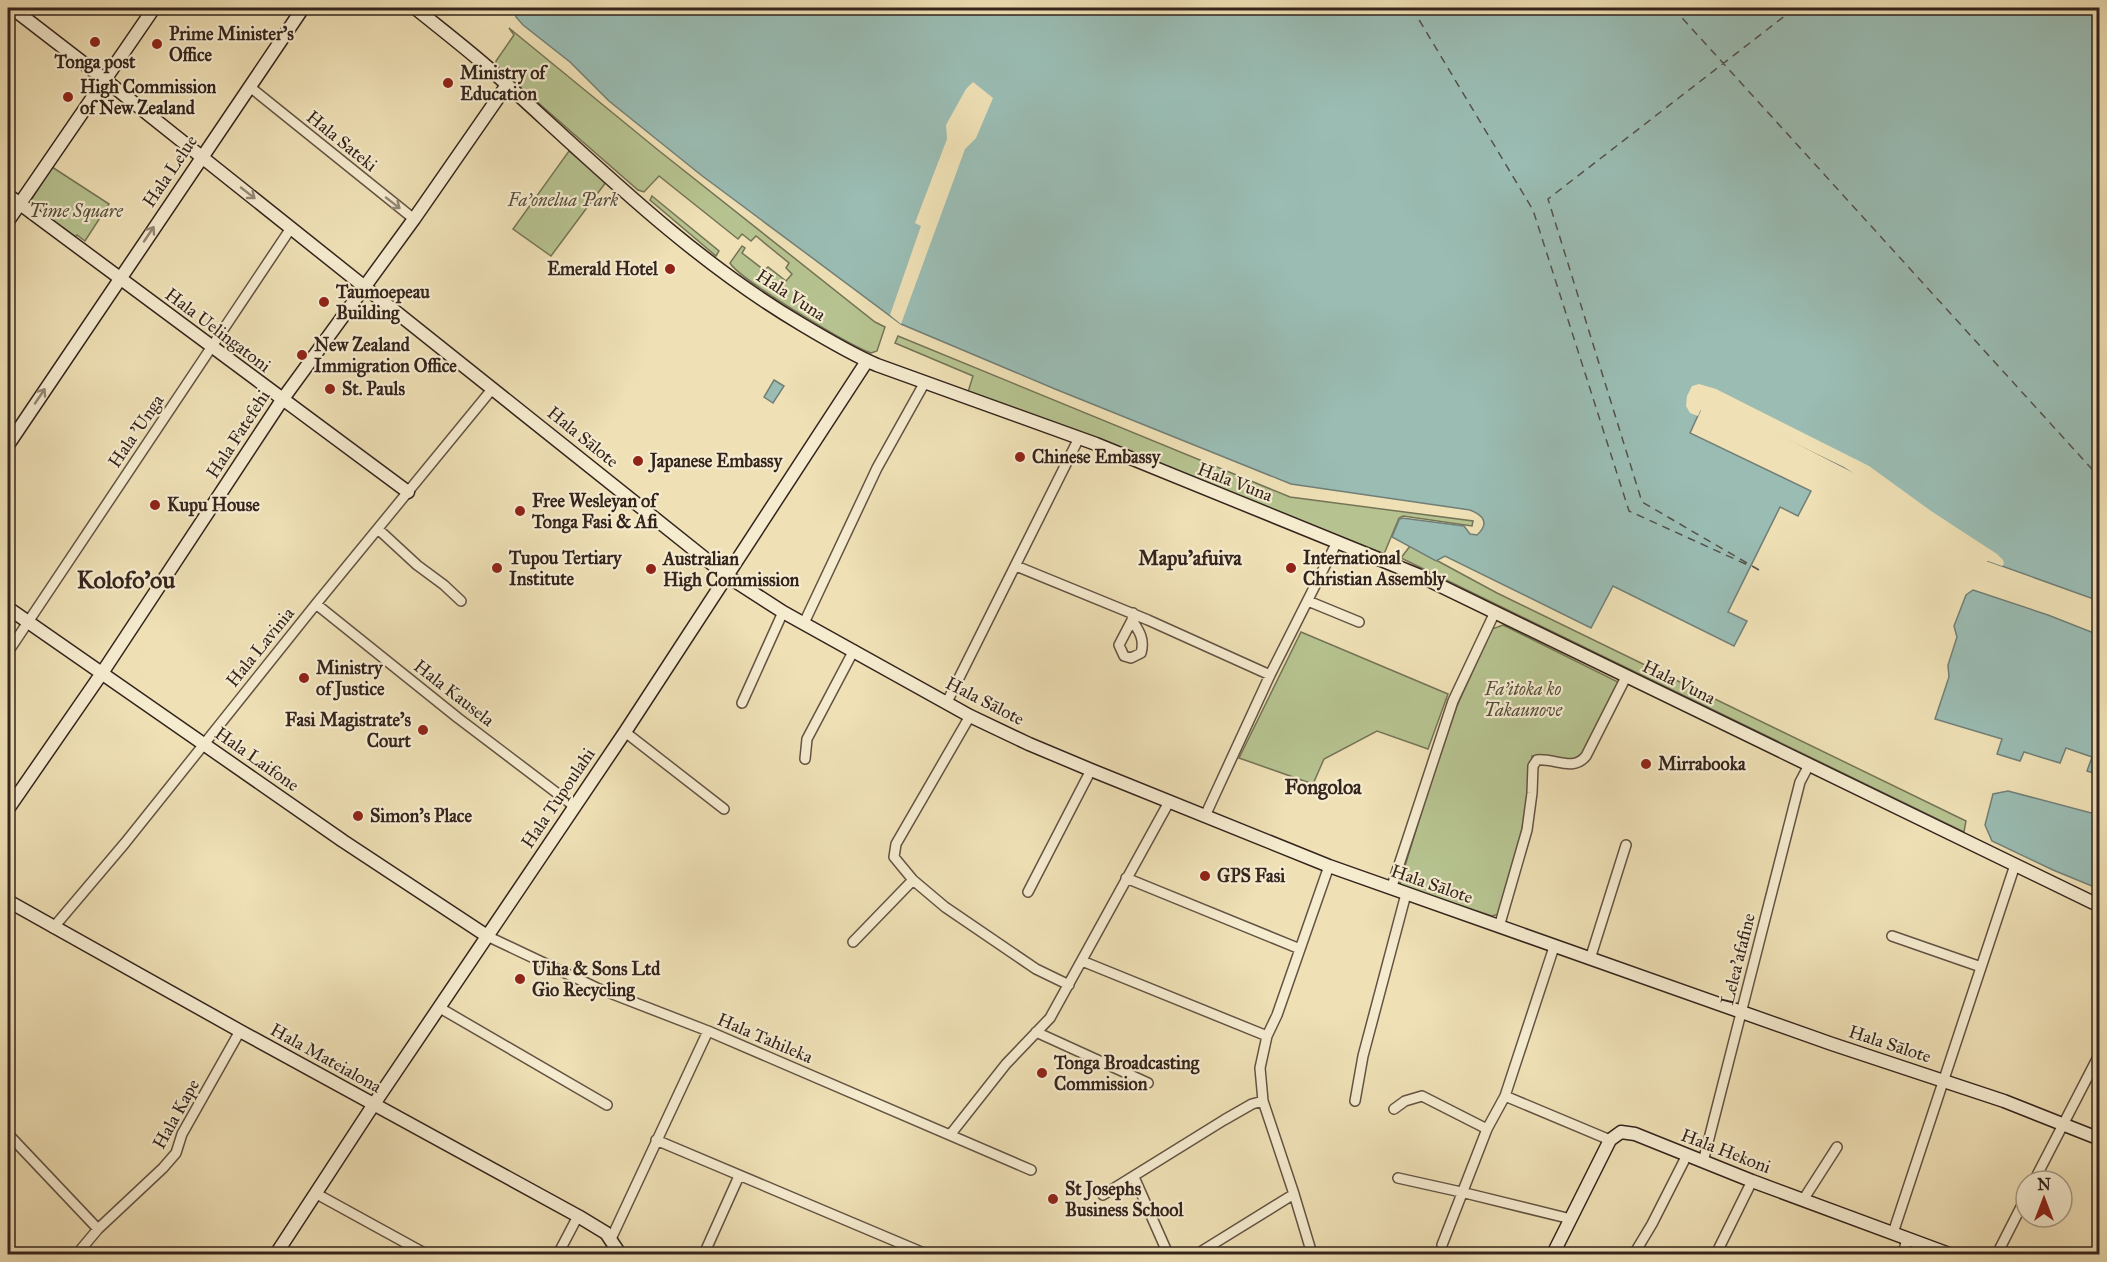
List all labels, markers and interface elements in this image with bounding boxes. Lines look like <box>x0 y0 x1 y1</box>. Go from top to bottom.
place label: Prime Minister's Office <box>169 23 294 66</box>
marker: Tonga post <box>88 35 102 49</box>
marker: Prime Minister's Office <box>150 37 164 51</box>
place label: Tonga post <box>54 51 136 74</box>
place label: Ministry of Education <box>460 62 548 105</box>
place label: High Commission of New Zealand <box>80 76 217 119</box>
marker: Ministry of Education <box>441 76 455 90</box>
marker: High Commission of New Zealand <box>61 90 75 104</box>
street label: Hala Sateki <box>302 106 382 176</box>
street label: Hala Lelue <box>138 131 202 211</box>
one-way arrow <box>239 187 255 200</box>
park label: Fa'onelua Park <box>507 189 618 211</box>
one-way arrow <box>385 197 401 210</box>
park label: Time Square <box>29 200 124 222</box>
one-way arrow <box>143 227 155 243</box>
place label: Emerald Hotel <box>547 258 659 280</box>
marker: Emerald Hotel <box>663 262 677 276</box>
street label: Hala Vuna <box>752 264 830 326</box>
place label: Taumoepeau Building <box>335 281 430 325</box>
street label: Hala Uelingatoni <box>160 283 275 378</box>
marker: Taumoepeau Building <box>317 295 331 309</box>
place label: New Zealand Immigration Office <box>314 334 457 378</box>
marker: New Zealand Immigration Office <box>295 348 309 362</box>
place label: St. Pauls <box>342 378 405 400</box>
marker: St. Pauls <box>323 382 337 396</box>
street label: Hala Fatefehi <box>201 386 275 482</box>
one-way arrow <box>34 388 46 405</box>
street label: Hala 'Unga <box>104 390 170 472</box>
street label: Hala Sālote <box>543 402 623 472</box>
place label: Chinese Embassy <box>1032 446 1162 469</box>
place label: Japanese Embassy <box>648 450 784 473</box>
marker: Chinese Embassy <box>1013 450 1027 464</box>
marker: Japanese Embassy <box>631 454 645 468</box>
street label: Hala Vuna <box>1194 458 1276 506</box>
place label: Free Wesleyan of Tonga Fasi & Afi <box>531 490 659 534</box>
place label: Kupu House <box>167 494 260 517</box>
marker: Kupu House <box>148 498 162 512</box>
marker: Free Wesleyan of Tonga Fasi & Afi <box>513 504 527 518</box>
district label: Mapu'afuiva <box>1138 546 1242 571</box>
place label: Tupou Tertiary Institute <box>508 547 623 590</box>
place label: International Christian Assembly <box>1303 547 1447 591</box>
place label: Australian High Commission <box>662 548 800 592</box>
marker: Tupou Tertiary Institute <box>490 561 504 575</box>
marker: International Christian Assembly <box>1284 561 1298 575</box>
marker: Australian High Commission <box>644 562 658 576</box>
district label: Kolofo'ou <box>77 565 175 595</box>
street label: Hala Lavinia <box>221 602 299 691</box>
street label: Hala Kausela <box>409 655 499 731</box>
street label: Hala Vuna <box>1639 655 1719 709</box>
place label: Ministry of Justice <box>316 657 385 701</box>
marker: Ministry of Justice <box>297 671 311 685</box>
street label: Hala Sālote <box>942 672 1028 730</box>
park label: Fa'itoka ko Takaunove <box>1484 678 1563 721</box>
place label: Fasi Magistrate's Court <box>285 709 412 752</box>
street label: Hala Laifone <box>211 722 303 796</box>
marker: Fasi Magistrate's Court <box>416 723 430 737</box>
street label: Hala Tupoulahi <box>516 744 600 852</box>
place label: Mirrabooka <box>1658 753 1746 775</box>
marker: Mirrabooka <box>1639 757 1653 771</box>
district label: Fongoloa <box>1284 775 1362 800</box>
place label: Simon's Place <box>370 805 472 827</box>
marker: Simon's Place <box>351 809 365 823</box>
street label: Hala Sālote <box>1388 860 1476 908</box>
place label: GPS Fasi <box>1217 865 1286 887</box>
marker: GPS Fasi <box>1198 869 1212 883</box>
street label: Lelea’afafine <box>1716 911 1760 1007</box>
place label: Uiha & Sons Ltd Gio Recycling <box>532 958 661 1002</box>
marker: Uiha & Sons Ltd Gio Recycling <box>513 972 527 986</box>
street label: Hala Tahileka <box>714 1008 816 1068</box>
street label: Hala Mateialona <box>267 1018 386 1098</box>
street label: Hala Sālote <box>1846 1020 1934 1068</box>
place label: Tonga Broadcasting Commission <box>1053 1052 1200 1095</box>
marker: Tonga Broadcasting Commission <box>1035 1066 1049 1080</box>
street label: Hala Kape <box>148 1075 204 1153</box>
street label: Hala Hekoni <box>1678 1124 1774 1178</box>
north arrow <box>2014 1169 2074 1229</box>
text: N <box>2037 1175 2051 1194</box>
place label: St Josephs Business School <box>1065 1178 1184 1221</box>
marker: St Josephs Business School <box>1046 1192 1060 1206</box>

